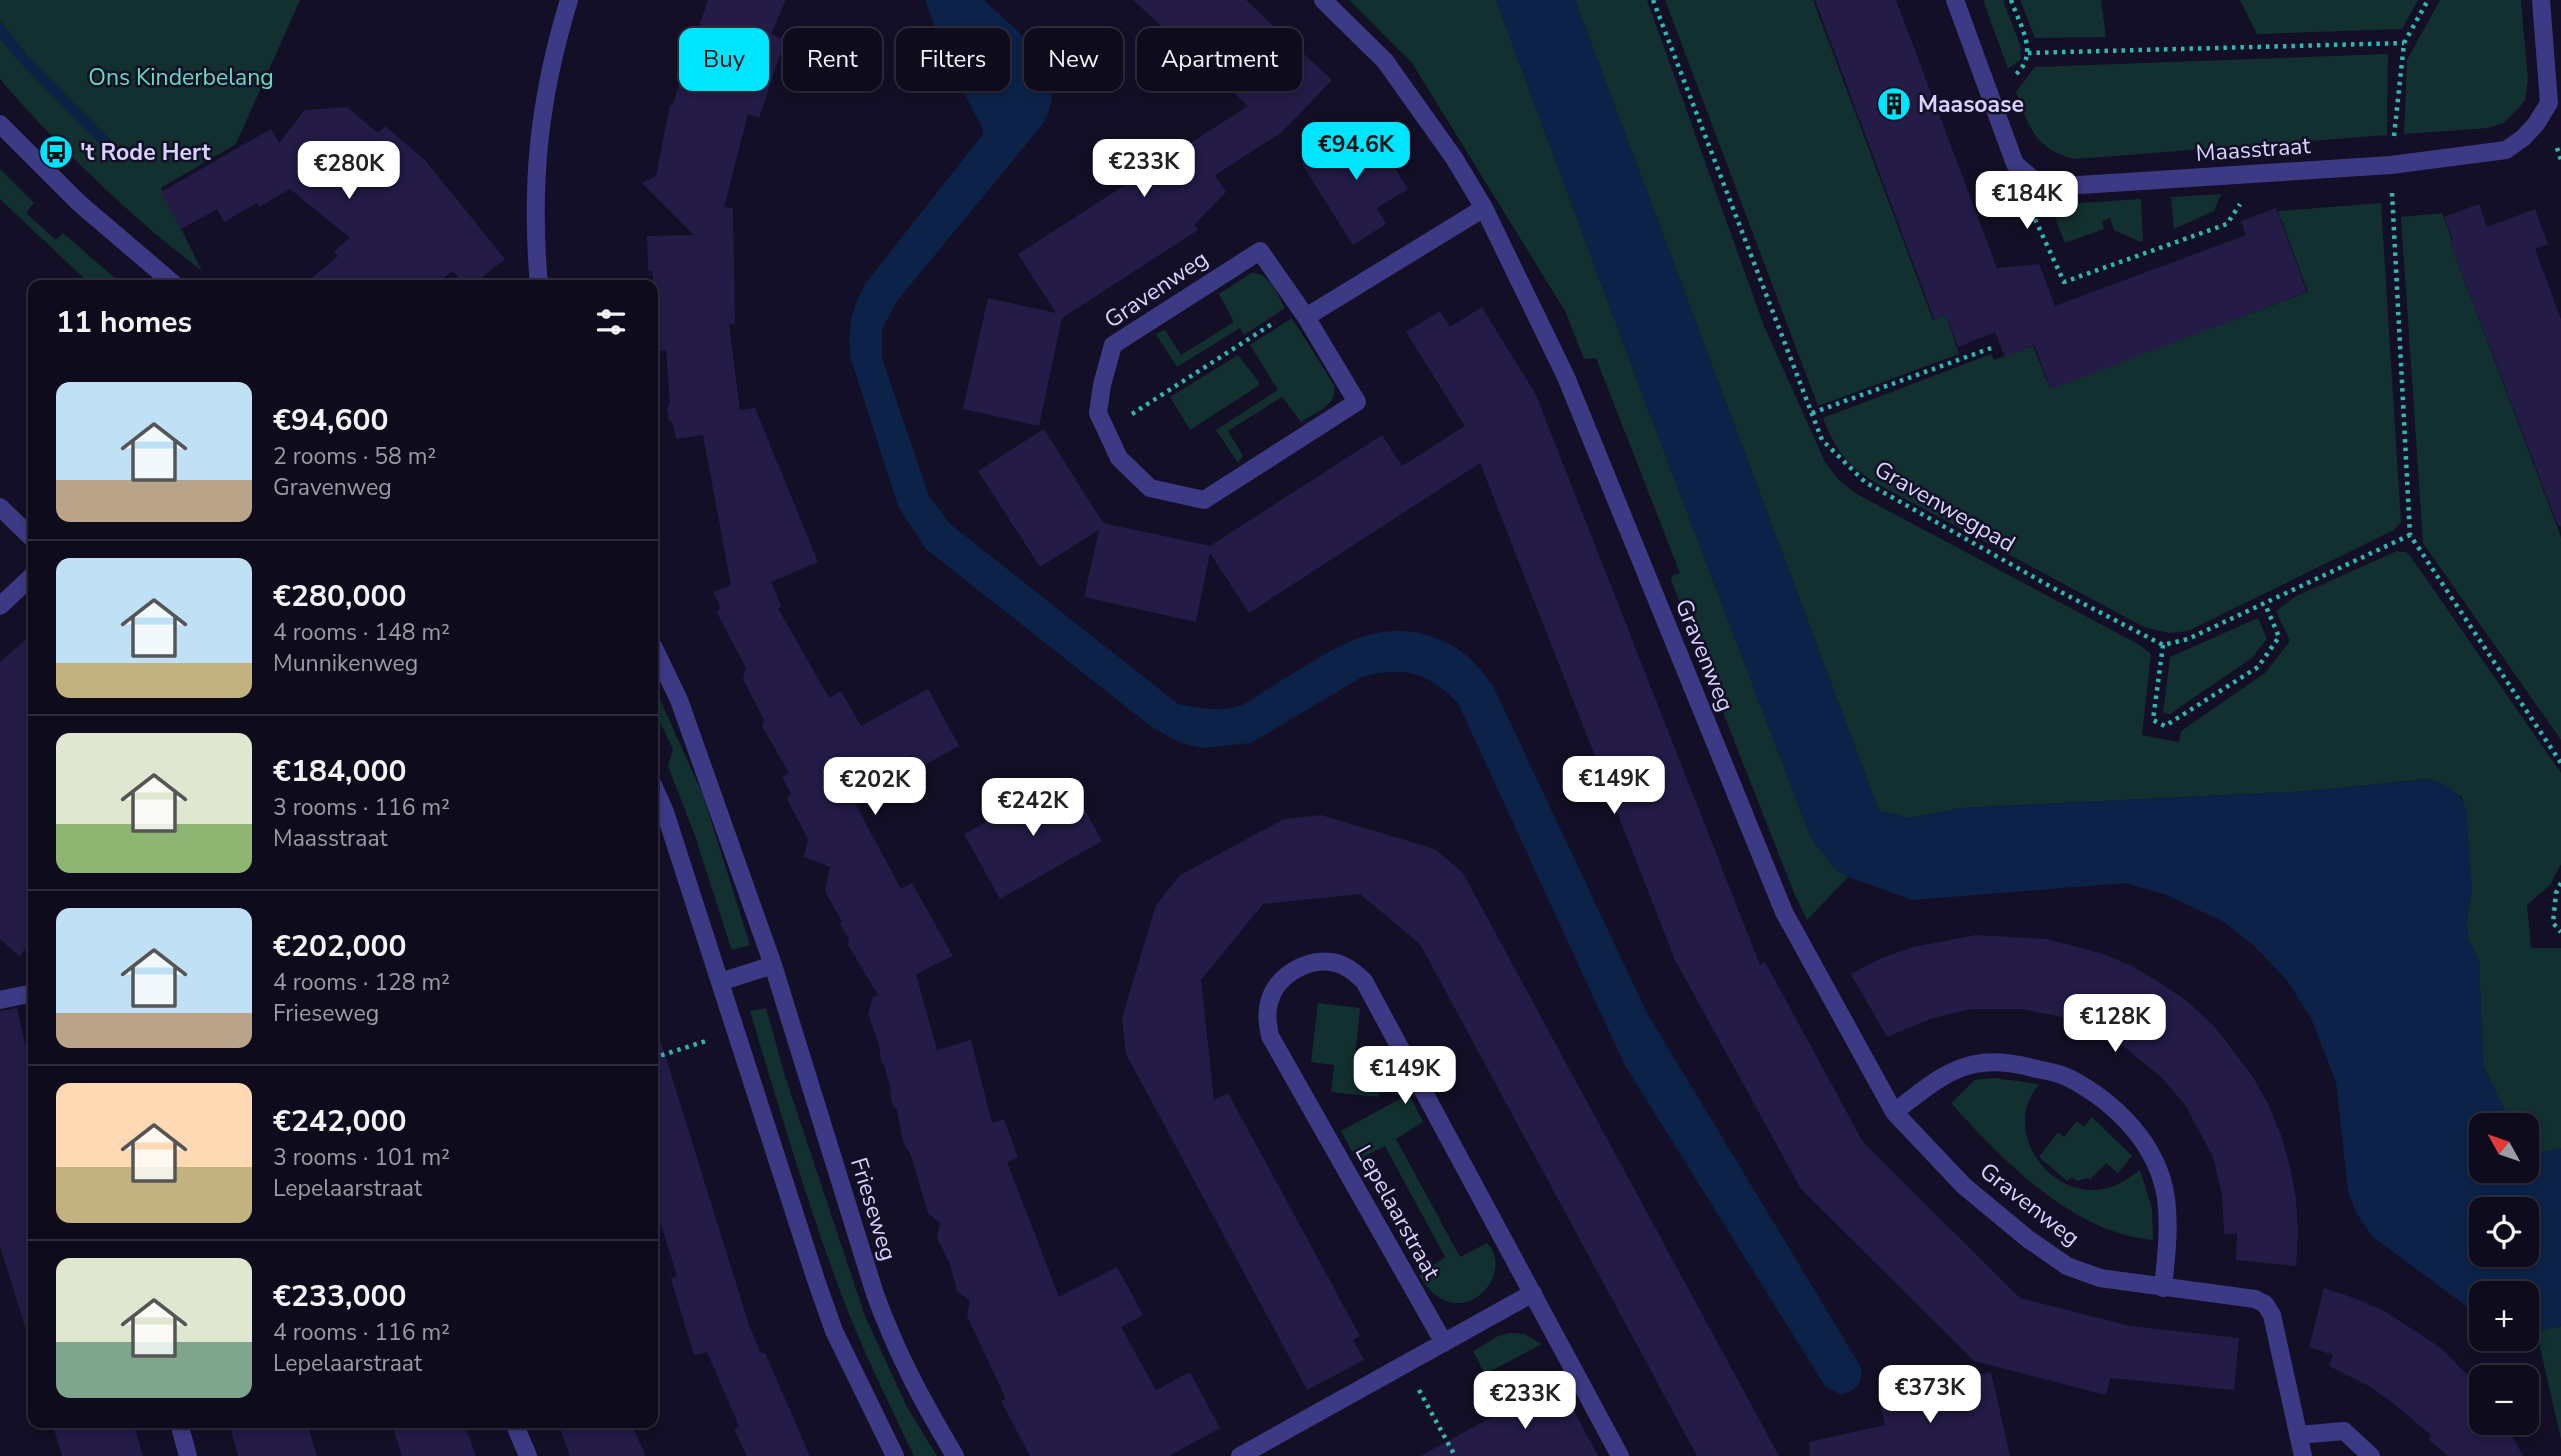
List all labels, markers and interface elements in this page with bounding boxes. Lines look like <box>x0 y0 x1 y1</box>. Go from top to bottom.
chip: Buy <box>679 28 769 91</box>
chip: Rent <box>783 28 882 91</box>
chip: Filters <box>896 28 1010 91</box>
chip: New <box>1024 28 1123 91</box>
chip: Apartment <box>1137 28 1302 91</box>
park label: Ons Kinderbelang <box>88 62 274 93</box>
building icon: Maasoase <box>1875 85 1913 123</box>
place label: Maasoase <box>1918 89 2024 120</box>
pin: €94.6K <box>1299 122 1413 182</box>
text: €94.6K <box>1318 129 1394 160</box>
street label: Maasstraat <box>2195 130 2312 169</box>
bus stop icon: 't Rode Hert <box>37 133 75 171</box>
place label: 't Rode Hert <box>80 137 211 168</box>
pin: €233K <box>1095 140 1193 199</box>
pin: €280K <box>300 142 398 201</box>
text: €233K <box>1109 146 1179 177</box>
text: €280K <box>314 148 384 179</box>
pin: €184K <box>1978 172 2076 231</box>
text: €184K <box>1992 178 2062 209</box>
street label: Gravenweg <box>1098 243 1214 335</box>
text: 11 homes <box>56 302 192 343</box>
icon: filters <box>592 303 630 341</box>
text: €94,600 <box>273 400 388 441</box>
icon: home <box>112 410 196 494</box>
text: 2 rooms · 58 m² <box>273 441 436 472</box>
street label: Gravenwegpad <box>1869 454 2021 559</box>
text: Gravenweg <box>273 472 392 503</box>
text: €280,000 <box>273 576 406 617</box>
icon: home <box>112 586 196 670</box>
street label: Gravenweg <box>1668 594 1741 716</box>
text: 4 rooms · 148 m² <box>273 617 450 648</box>
text: Munnikenweg <box>273 648 418 679</box>
text: €184,000 <box>273 751 406 792</box>
pin: €149K <box>1565 756 1663 816</box>
pin: €202K <box>826 758 924 817</box>
icon: home <box>112 761 196 845</box>
text: €149K <box>1579 763 1649 794</box>
text: €202K <box>840 764 910 795</box>
pin: €242K <box>984 778 1082 838</box>
text: €242K <box>998 785 1068 816</box>
text: 3 rooms · 116 m² <box>273 792 450 823</box>
text: Maasstraat <box>273 823 388 854</box>
text: €202,000 <box>273 926 406 967</box>
icon: home <box>112 936 196 1020</box>
text: 4 rooms · 128 m² <box>273 967 450 998</box>
pin: €128K <box>2066 995 2164 1054</box>
text: Frieseweg <box>273 998 379 1029</box>
text: €128K <box>2080 1001 2150 1032</box>
pin: €149K <box>1356 1046 1454 1106</box>
text: €149K <box>1370 1053 1440 1084</box>
text: €242,000 <box>273 1101 406 1142</box>
icon: home <box>112 1111 196 1195</box>
north arrow <box>2469 1113 2539 1183</box>
map controls <box>2469 1113 2539 1435</box>
street label: Lepelaarstraat <box>1348 1140 1448 1286</box>
text: 3 rooms · 101 m² <box>273 1142 450 1173</box>
street label: Frieseweg <box>843 1154 904 1264</box>
street label: Gravenweg <box>1973 1156 2086 1253</box>
text: Lepelaarstraat <box>273 1173 422 1204</box>
button: locate <box>2469 1197 2539 1267</box>
text: €233,000 <box>273 1276 406 1317</box>
button: + <box>2469 1281 2539 1351</box>
icon: home <box>112 1286 196 1370</box>
text: 4 rooms · 116 m² <box>273 1317 450 1348</box>
text: Lepelaarstraat <box>273 1348 422 1379</box>
button: − <box>2469 1365 2539 1435</box>
pin: €373K <box>1881 1366 1979 1425</box>
pin: €233K <box>1476 1372 1574 1431</box>
text: €373K <box>1895 1372 1965 1403</box>
text: €233K <box>1490 1378 1560 1409</box>

